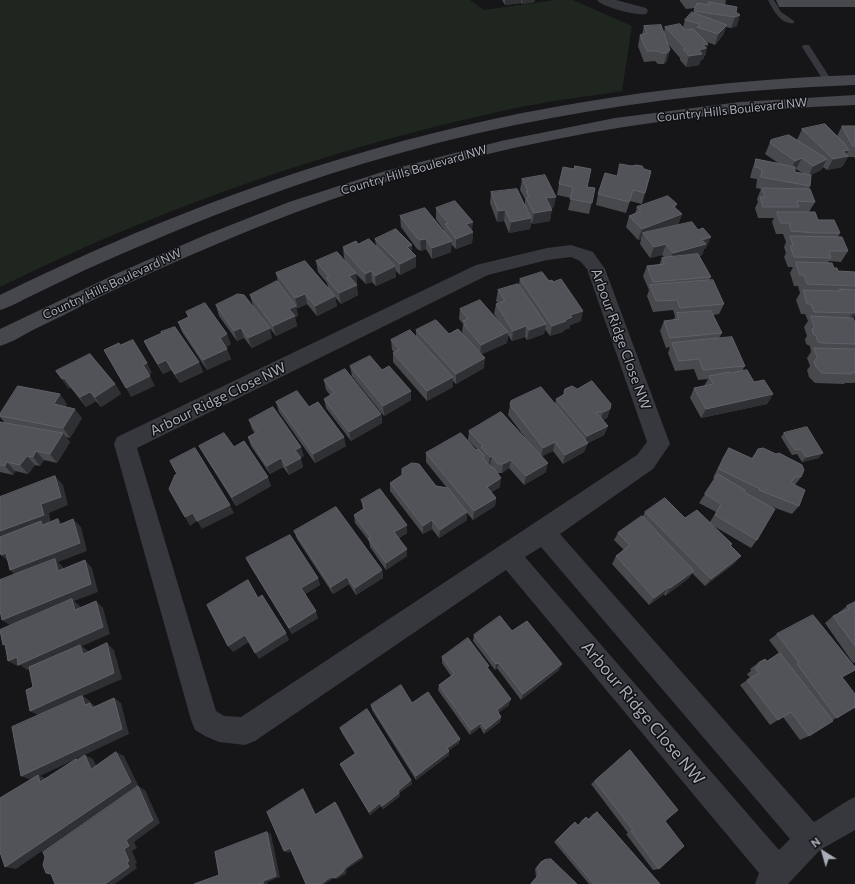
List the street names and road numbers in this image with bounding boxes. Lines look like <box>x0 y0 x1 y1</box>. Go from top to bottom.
street label: Country Hills Boulevard NW <box>656 95 808 125</box>
street label: Country Hills Boulevard NW <box>339 142 489 198</box>
street label: Country Hills Boulevard NW <box>40 245 184 323</box>
street label: Arbour Ridge Close NW <box>588 266 654 412</box>
street label: Arbour Ridge Close NW <box>147 359 289 439</box>
street label: Arbour Ridge Close NW <box>577 637 709 789</box>

